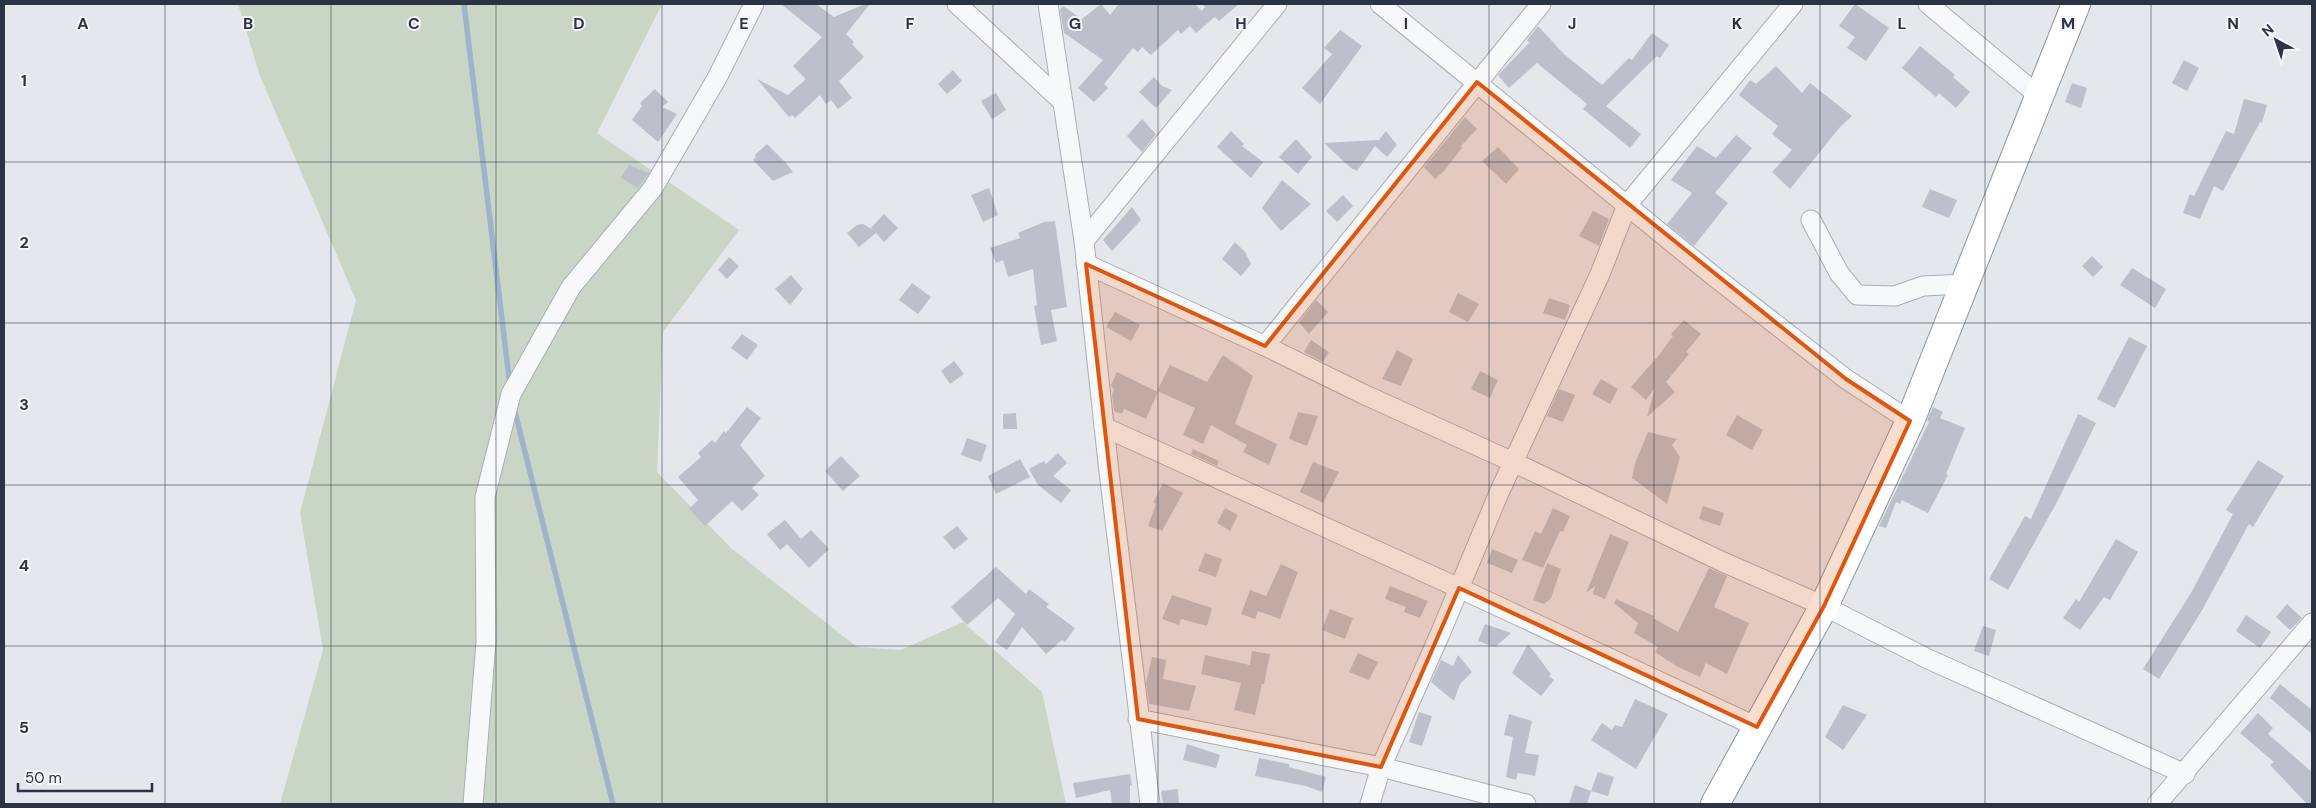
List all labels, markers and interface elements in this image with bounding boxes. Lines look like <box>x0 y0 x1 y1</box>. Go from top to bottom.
text: A <box>77 13 89 34</box>
text: B <box>243 13 253 34</box>
text: C <box>408 13 420 34</box>
text: D <box>573 13 585 34</box>
text: E <box>739 13 749 34</box>
text: F <box>906 13 915 34</box>
text: G <box>1069 13 1081 34</box>
text: H <box>1235 13 1247 34</box>
text: I <box>1404 13 1408 34</box>
text: J <box>1568 13 1576 34</box>
text: K <box>1732 13 1743 34</box>
text: L <box>1898 13 1907 34</box>
text: M <box>2061 13 2075 34</box>
text: N <box>2227 13 2239 34</box>
north arrow <box>2251 15 2301 65</box>
text: N <box>2258 20 2277 40</box>
text: 1 <box>21 70 27 91</box>
text: 2 <box>19 232 29 253</box>
text: 3 <box>19 394 29 415</box>
text: 4 <box>19 555 29 576</box>
text: 5 <box>19 717 29 738</box>
scale bar <box>18 760 151 792</box>
text: 50 m <box>25 768 62 788</box>

